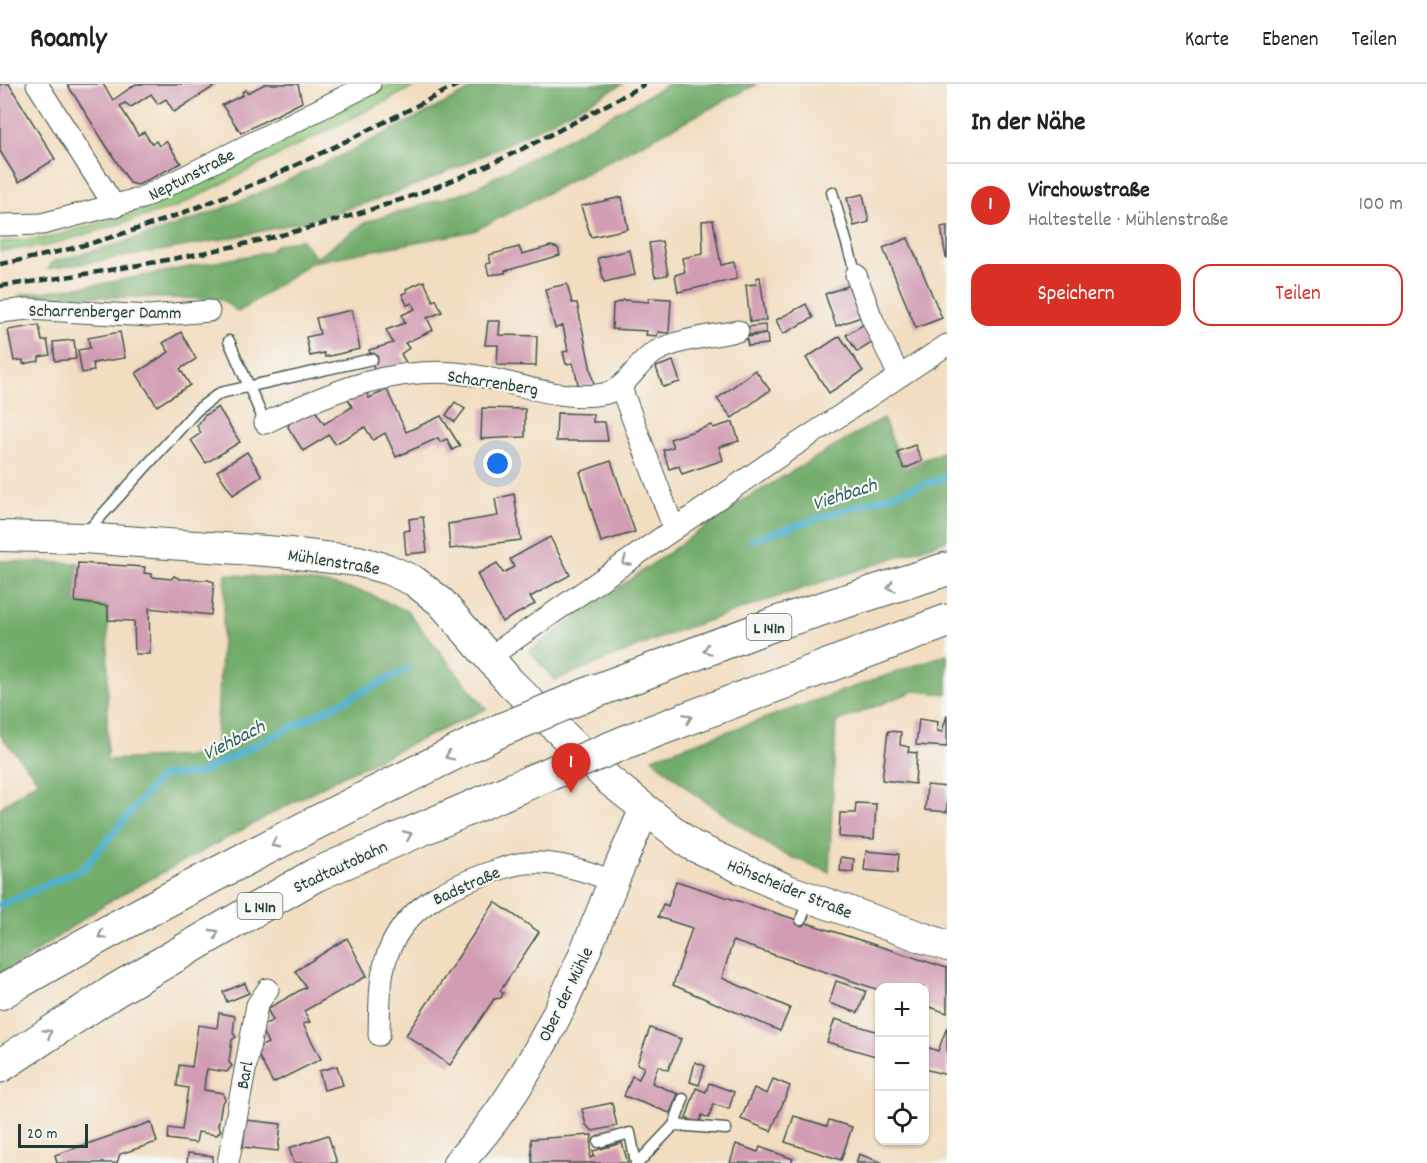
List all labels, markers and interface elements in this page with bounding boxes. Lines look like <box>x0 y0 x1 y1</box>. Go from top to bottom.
text: Roamly <box>30 21 106 61</box>
text: Karte <box>1185 26 1229 56</box>
text: Ebenen <box>1262 26 1319 56</box>
text: Teilen <box>1352 26 1397 56</box>
text: In der Nähe <box>971 105 1085 142</box>
street label: Neptunstraße <box>145 144 240 209</box>
text: Virchowstraße <box>1028 176 1150 207</box>
text: 1 <box>988 191 993 219</box>
text: 100 m <box>1359 191 1403 219</box>
text: Haltestelle · Mühlenstraße <box>1028 207 1228 235</box>
button: Speichern <box>971 264 1181 326</box>
button: Teilen <box>1193 264 1403 326</box>
street label: Scharrenberger Damm <box>28 300 182 327</box>
street label: Scharrenberg <box>445 365 540 404</box>
your location <box>483 449 512 478</box>
water label: Viehbach <box>809 472 882 519</box>
street label: Mühlenstraße <box>286 544 382 583</box>
one-way arrow <box>621 555 632 566</box>
one-way arrow <box>887 580 897 592</box>
road number: L 141n <box>746 614 792 640</box>
one-way arrow <box>702 642 713 655</box>
one-way arrow <box>682 713 692 726</box>
water label: Viehbach <box>198 714 271 769</box>
pin: 1 <box>552 744 590 793</box>
one-way arrow <box>444 749 455 760</box>
one-way arrow <box>401 830 412 842</box>
street label: Stadtautobahn <box>290 835 392 901</box>
one-way arrow <box>271 837 281 848</box>
street label: Höhscheider Straße <box>723 854 856 927</box>
street label: Badstraße <box>429 861 505 913</box>
road number: L 141n <box>238 893 282 919</box>
one-way arrow <box>98 928 109 939</box>
one-way arrow <box>209 928 219 940</box>
street label: Ober der Mühle <box>533 943 601 1047</box>
map controls <box>875 983 929 1145</box>
button: + <box>875 983 929 1037</box>
one-way arrow <box>42 1029 53 1040</box>
button: − <box>875 1037 929 1091</box>
street label: Barl <box>232 1059 262 1092</box>
button: locate <box>875 1091 929 1145</box>
scale bar <box>18 1121 88 1148</box>
text: 20 m <box>27 1123 57 1146</box>

